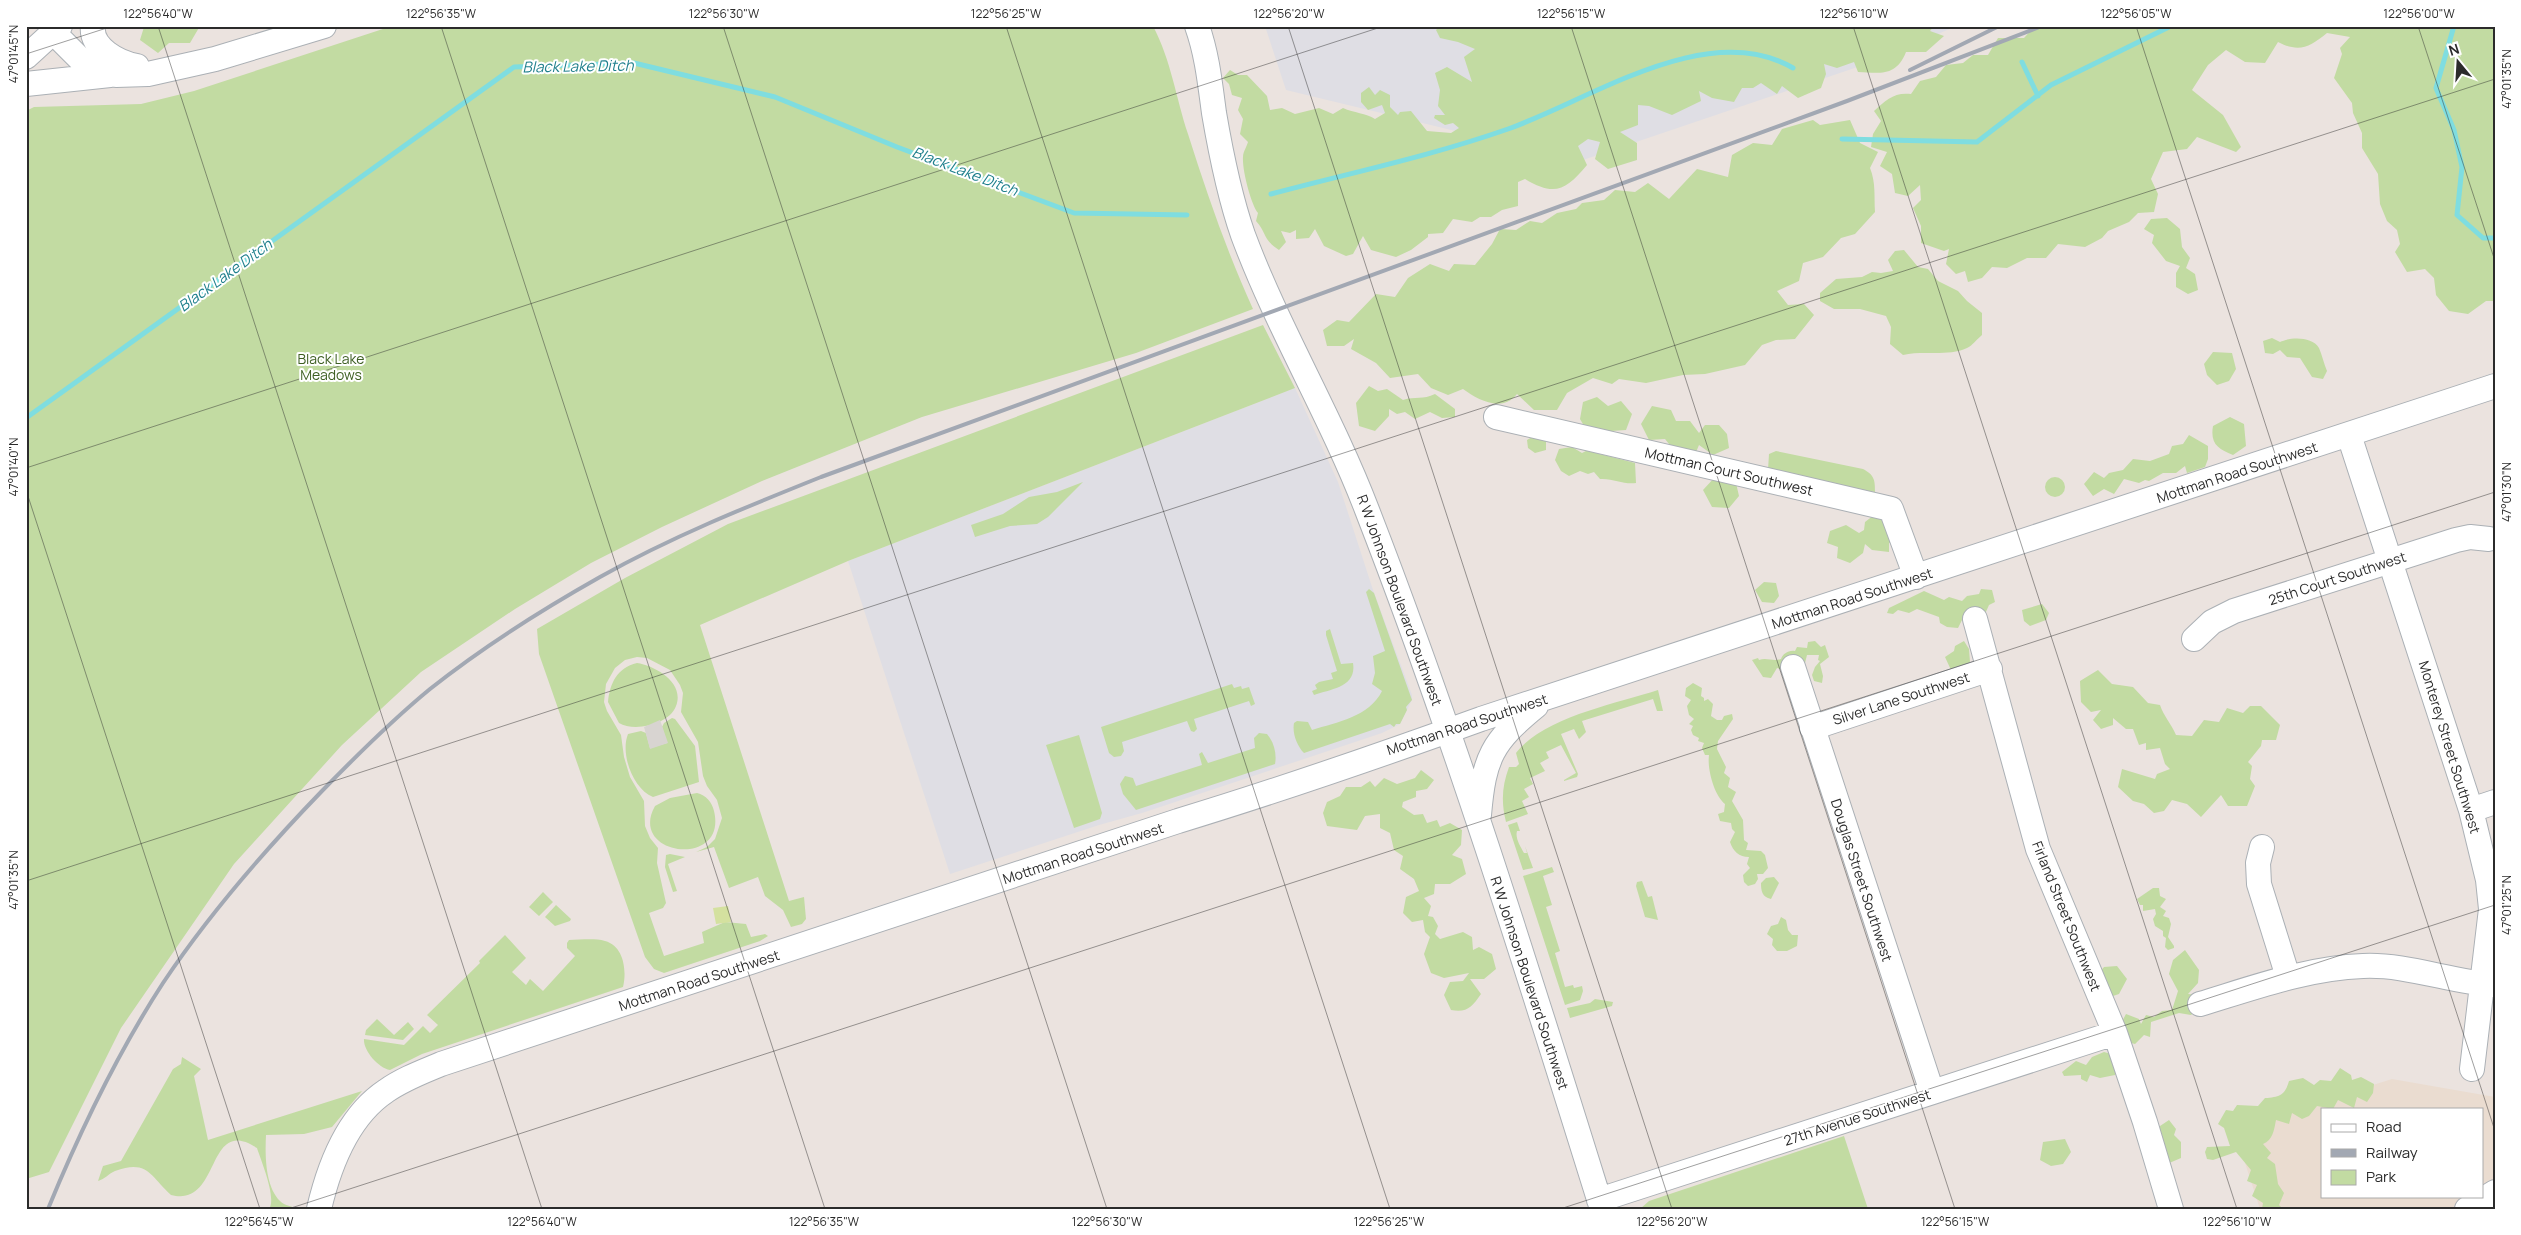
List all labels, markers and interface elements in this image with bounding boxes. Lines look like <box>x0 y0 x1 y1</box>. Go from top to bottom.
text: 122°56'40"W <box>123 5 194 22</box>
text: 122°56'35"W <box>406 5 477 22</box>
text: 122°56'30"W <box>689 5 760 22</box>
text: 122°56'25"W <box>971 5 1042 22</box>
text: 122°56'20"W <box>1254 5 1325 22</box>
text: 122°56'15"W <box>1537 5 1606 22</box>
text: 122°56'10"W <box>1820 5 1889 22</box>
text: 122°56'05"W <box>2101 5 2172 22</box>
text: 122°56'00"W <box>2383 5 2455 22</box>
text: 47°01'45"N <box>5 25 22 83</box>
north arrow <box>2434 38 2484 88</box>
text: N <box>2446 39 2462 60</box>
text: 47°01'35"N <box>2498 49 2515 109</box>
water label: Black Lake Ditch <box>522 55 635 77</box>
water label: Black Lake Ditch <box>909 141 1022 201</box>
water label: Black Lake Ditch <box>174 233 277 316</box>
park label: Black Lake Meadows <box>297 349 365 384</box>
street label: Mottman Road Southwest <box>2154 437 2320 507</box>
text: 47°01'40"N <box>5 438 22 496</box>
street label: Mottman Court Southwest <box>1643 442 1815 500</box>
text: 47°01'30"N <box>2498 462 2515 522</box>
street label: R W Johnson Boulevard Southwest <box>1353 492 1447 709</box>
street label: 25th Court Southwest <box>2266 547 2409 609</box>
street label: Mottman Road Southwest <box>1769 563 1935 633</box>
street label: Monterey Street Southwest <box>2415 658 2485 836</box>
street label: Silver Lane Southwest <box>1830 667 1972 729</box>
street label: Mottman Road Southwest <box>1384 689 1550 759</box>
street label: Douglas Street Southwest <box>1827 796 1897 964</box>
street label: Mottman Road Southwest <box>1000 818 1166 888</box>
street label: Firland Street Southwest <box>2028 838 2106 994</box>
text: 47°01'35"N <box>5 850 22 910</box>
street label: R W Johnson Boulevard Southwest <box>1486 874 1574 1092</box>
text: 47°01'25"N <box>2498 875 2515 935</box>
street label: Mottman Road Southwest <box>616 945 782 1015</box>
street label: 27th Avenue Southwest <box>1781 1084 1933 1150</box>
legend <box>2321 1108 2484 1198</box>
text: Road <box>2366 1116 2402 1137</box>
text: Railway <box>2366 1142 2418 1163</box>
text: Park <box>2366 1166 2396 1187</box>
text: 122°56'45"W <box>224 1213 294 1230</box>
text: 122°56'40"W <box>507 1213 578 1230</box>
text: 122°56'35"W <box>789 1213 860 1230</box>
text: 122°56'30"W <box>1072 1213 1143 1230</box>
text: 122°56'25"W <box>1354 1213 1425 1230</box>
text: 122°56'20"W <box>1637 1213 1708 1230</box>
text: 122°56'15"W <box>1921 1213 1990 1230</box>
text: 122°56'10"W <box>2203 1213 2272 1230</box>

